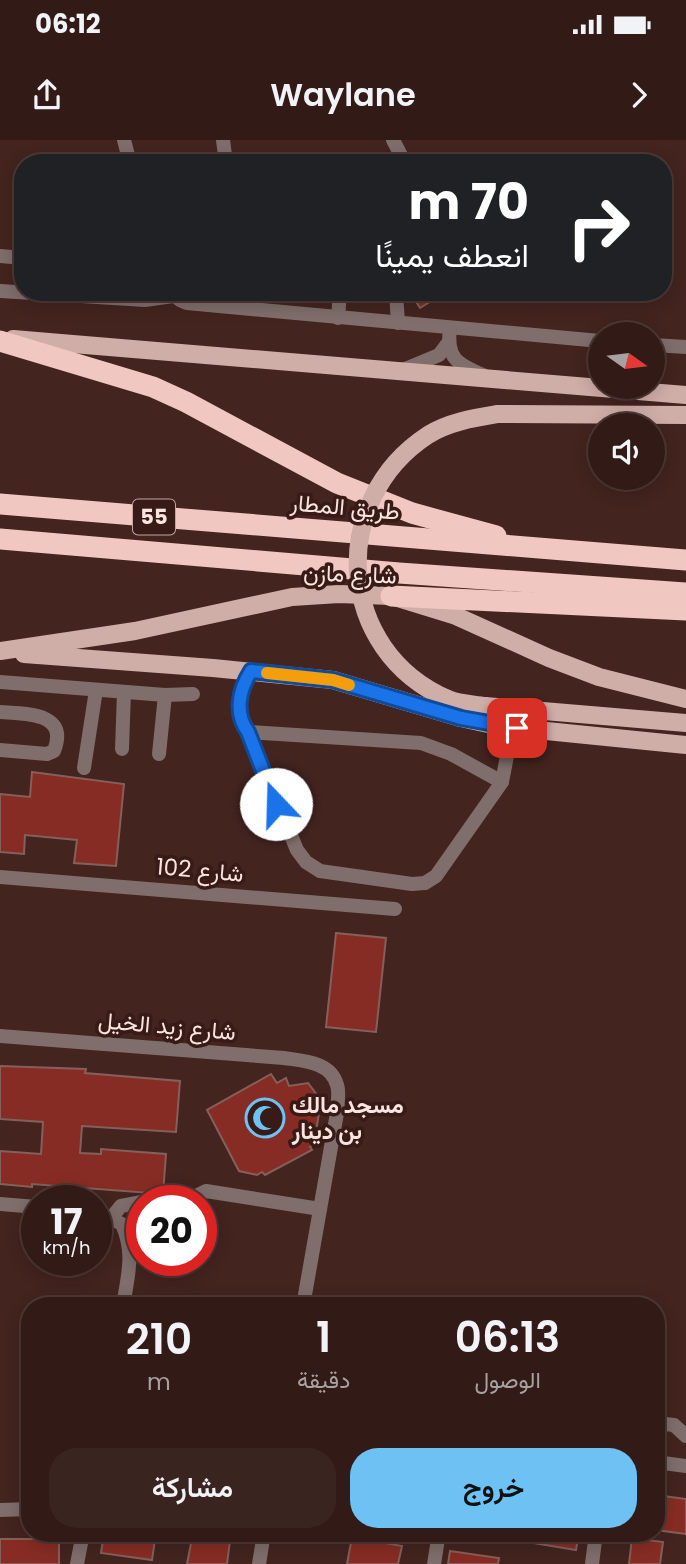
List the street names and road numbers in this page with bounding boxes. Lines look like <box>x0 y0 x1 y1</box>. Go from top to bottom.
street label: طريق المطار <box>288 486 401 528</box>
road number: 55 <box>133 500 175 534</box>
street label: شارع مازن <box>303 556 397 592</box>
street label: شارع 102 <box>155 850 245 890</box>
street label: شارع زيد الخيل <box>97 1004 237 1048</box>

